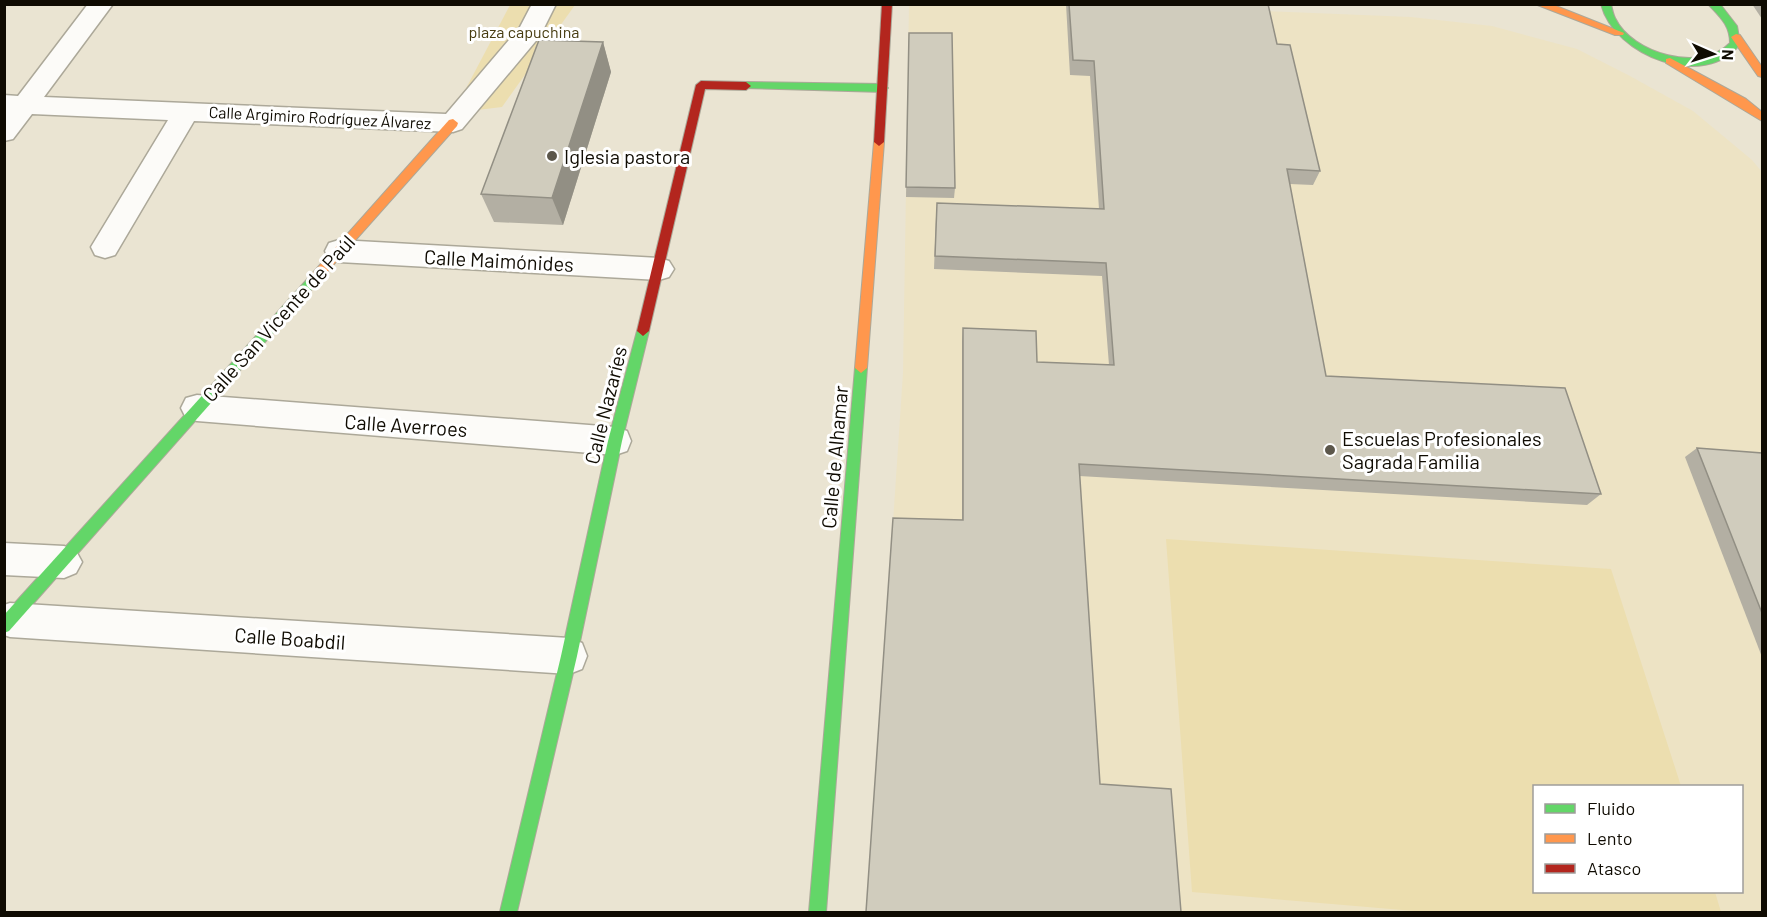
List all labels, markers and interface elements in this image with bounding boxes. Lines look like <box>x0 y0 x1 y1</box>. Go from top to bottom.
park label: plaza capuchina <box>469 22 579 41</box>
north arrow <box>1683 24 1743 84</box>
text: N <box>1719 49 1738 61</box>
street label: Calle Argimiro Rodríguez Álvarez <box>208 102 432 132</box>
place label: Iglesia pastora <box>564 144 690 168</box>
marker: Iglesia pastora <box>545 149 559 163</box>
street label: Calle San Vicente de Paúl <box>197 230 359 406</box>
street label: Calle Maimónides <box>424 244 574 276</box>
street label: Calle Nazaríes <box>579 344 631 466</box>
street label: Calle de Alhamar <box>816 384 852 530</box>
street label: Calle Averroes <box>344 409 468 441</box>
place label: Escuelas Profesionales Sagrada Familia <box>1342 426 1542 473</box>
marker: Escuelas Profesionales Sagrada Familia <box>1323 443 1337 457</box>
street label: Calle Boabdil <box>234 622 346 654</box>
legend <box>1533 785 1743 893</box>
text: Fluido <box>1587 797 1635 819</box>
text: Lento <box>1587 827 1633 849</box>
text: Atasco <box>1587 857 1641 879</box>

